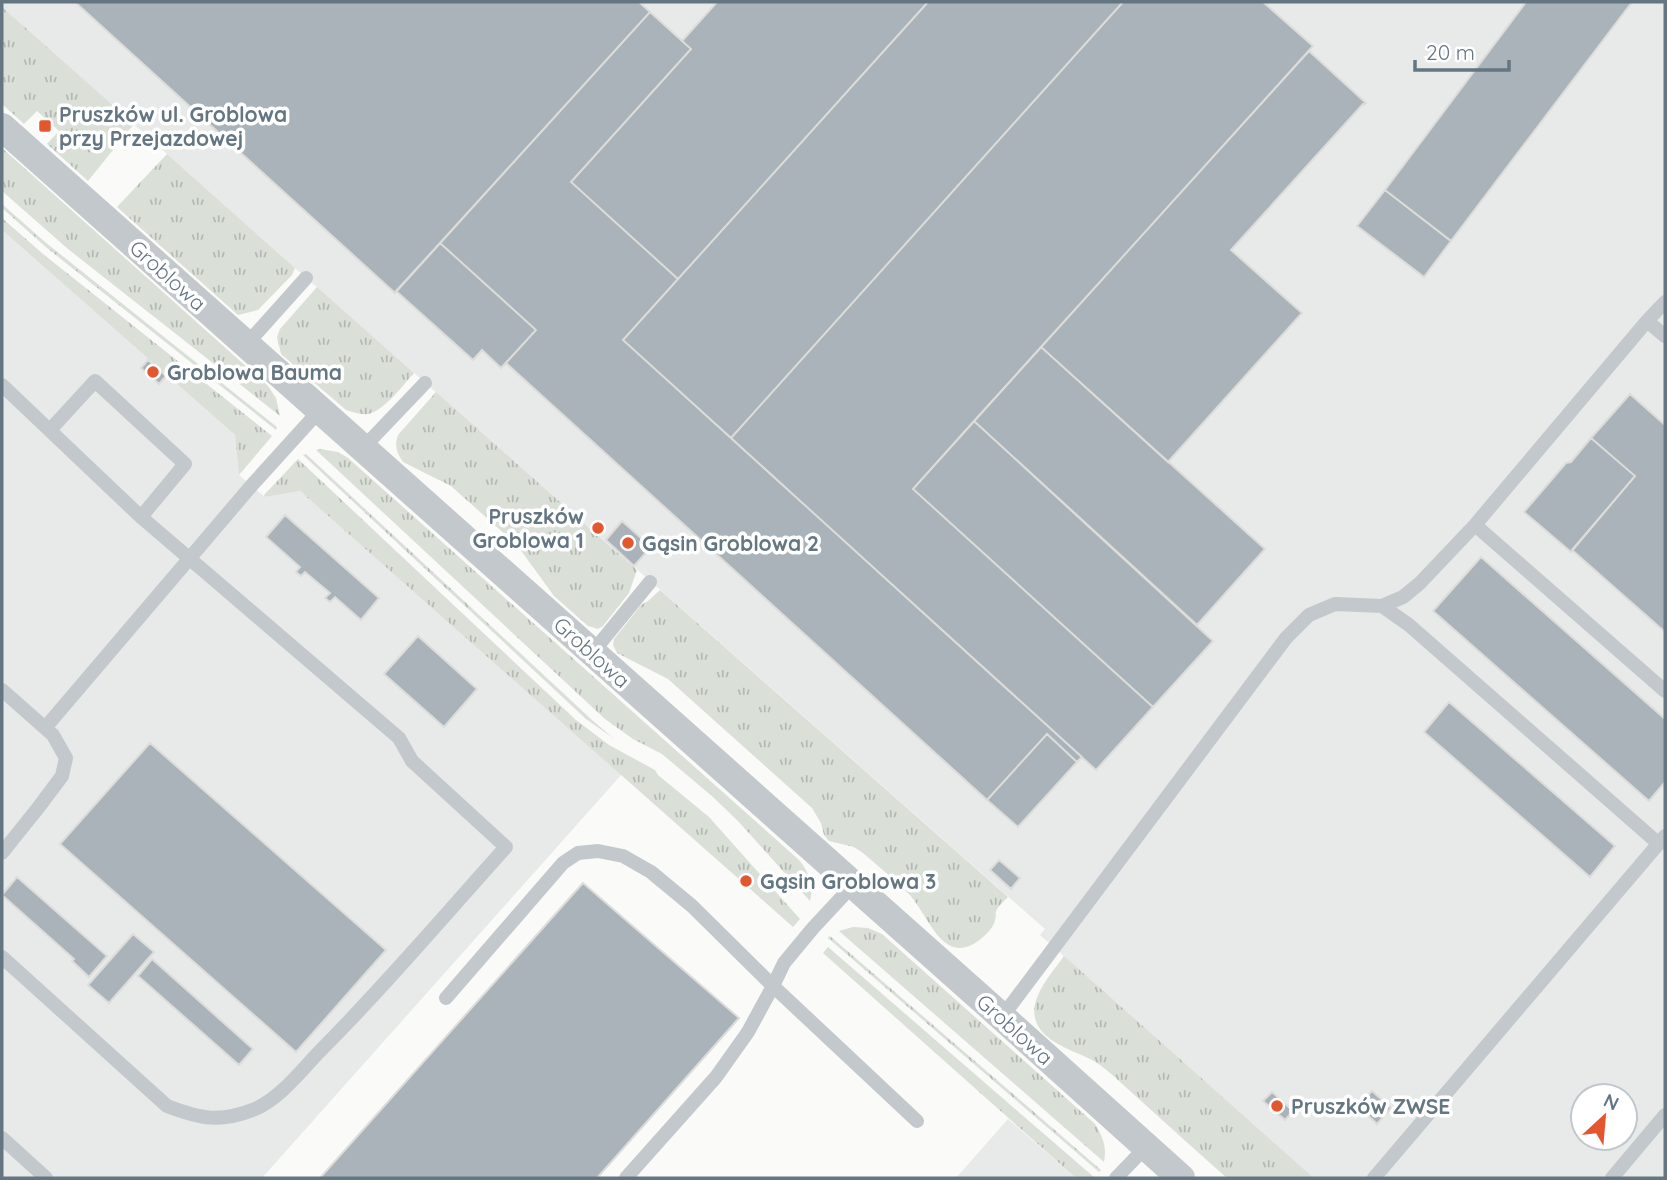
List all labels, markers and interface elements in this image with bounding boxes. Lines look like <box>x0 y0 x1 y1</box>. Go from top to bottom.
scale bar <box>1415 28 1510 72</box>
text: 20 m <box>1426 39 1475 65</box>
place label: Pruszków ul. Groblowa przy Przejazdowej <box>59 101 287 151</box>
marker: Pruszków ul. Groblowa przy Przejazdowej <box>37 118 53 134</box>
street label: Groblowa <box>125 234 211 316</box>
place label: Groblowa Bauma <box>167 359 342 385</box>
marker: Groblowa Bauma <box>145 364 161 380</box>
place label: Pruszków Groblowa 1 <box>472 503 584 553</box>
marker: Pruszków Groblowa 1 <box>590 520 606 536</box>
place label: Gąsin Groblowa 2 <box>642 530 819 556</box>
marker: Gąsin Groblowa 2 <box>620 535 636 551</box>
street label: Groblowa <box>549 611 635 693</box>
place label: Gąsin Groblowa 3 <box>760 868 936 894</box>
marker: Gąsin Groblowa 3 <box>738 873 754 889</box>
street label: Groblowa <box>972 988 1058 1070</box>
north arrow <box>1569 1082 1639 1152</box>
text: N <box>1600 1088 1623 1116</box>
place label: Pruszków ZWSE <box>1291 1093 1450 1119</box>
marker: Pruszków ZWSE <box>1269 1098 1285 1114</box>

